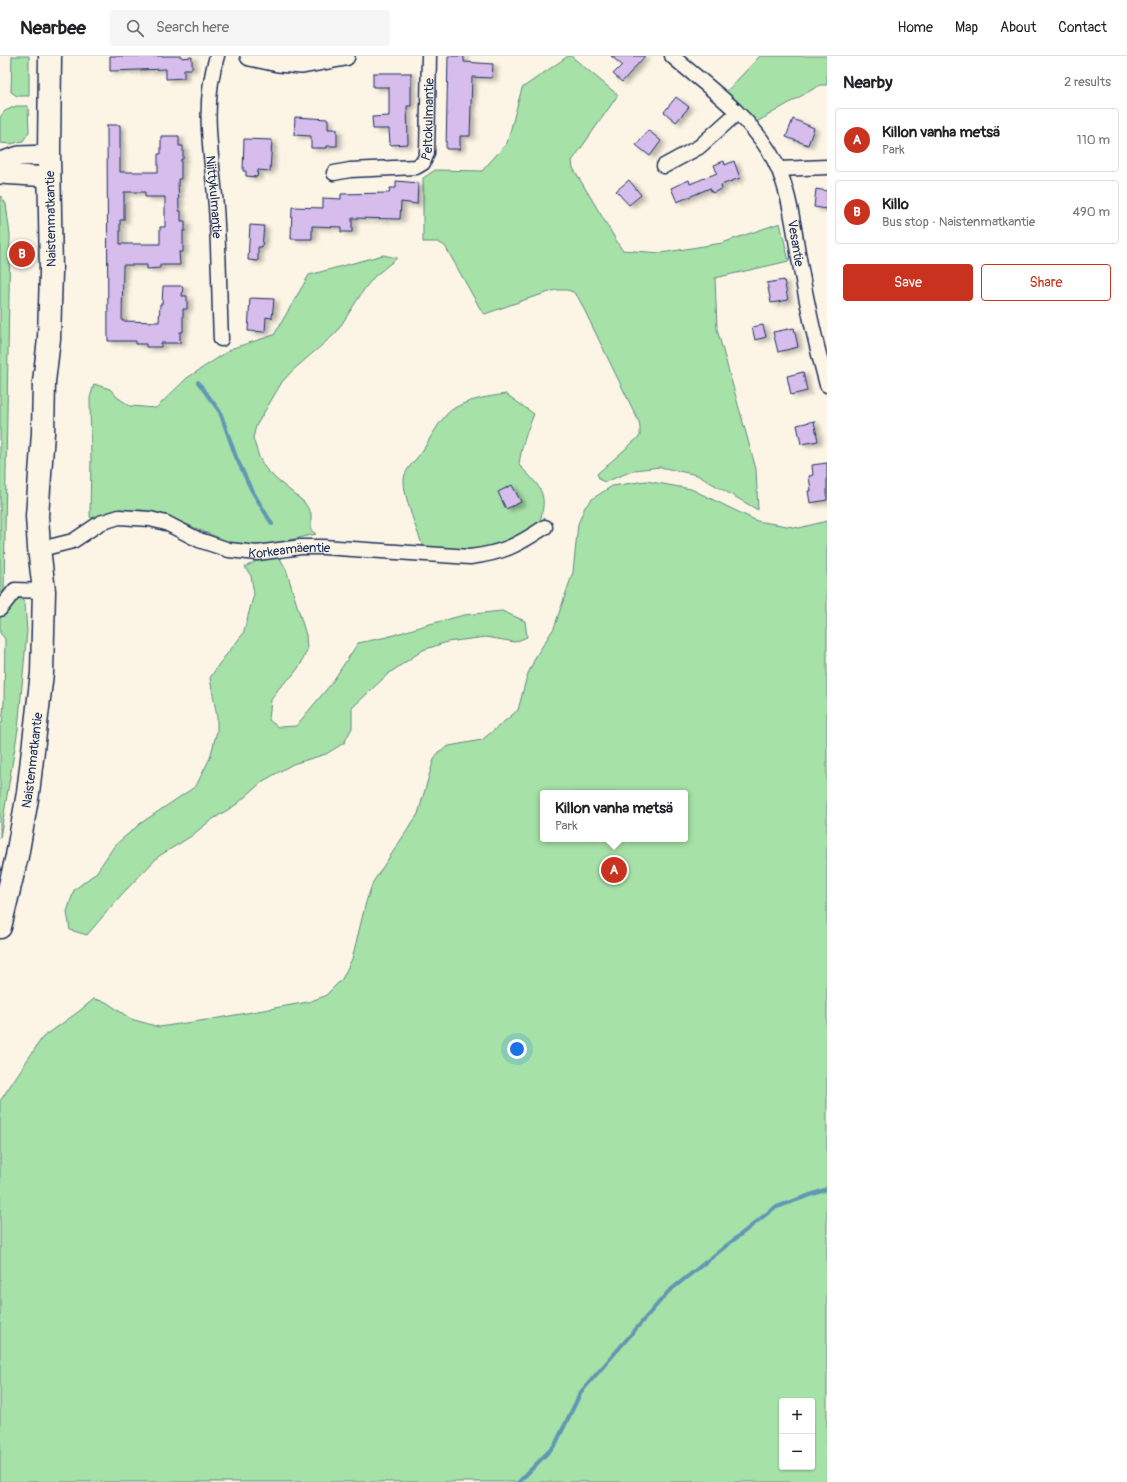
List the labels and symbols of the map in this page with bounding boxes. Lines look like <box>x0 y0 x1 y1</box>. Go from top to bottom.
street label: Peltokulmantie <box>418 77 438 163</box>
street label: Niittykulmantie <box>202 155 225 239</box>
street label: Naistenmatkantie <box>42 170 60 267</box>
street label: Vesantie <box>784 219 807 268</box>
pin: B <box>9 239 35 269</box>
street label: Korkeamäentie <box>247 540 331 562</box>
street label: Naistenmatkantie <box>18 711 46 810</box>
pin: A <box>601 855 627 885</box>
your location <box>507 1039 527 1059</box>

